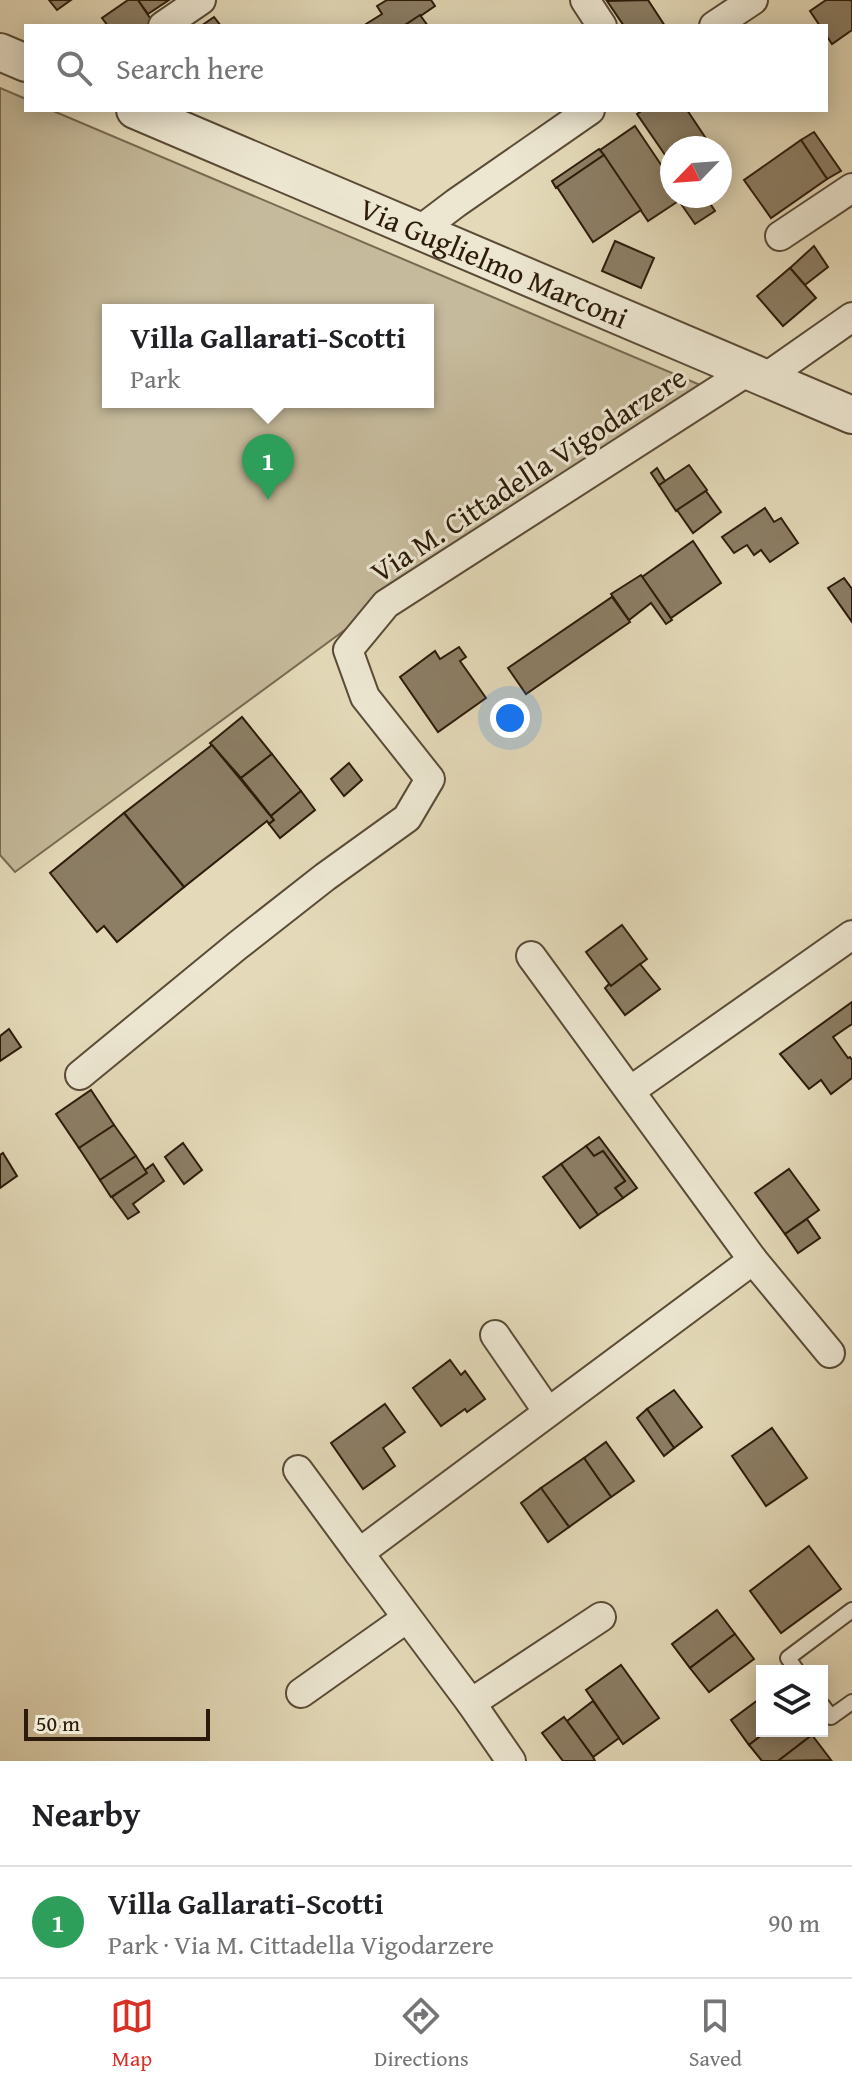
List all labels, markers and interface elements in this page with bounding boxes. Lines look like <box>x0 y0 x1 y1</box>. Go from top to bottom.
search box <box>24 24 828 112</box>
icon: search <box>52 46 96 90</box>
text: Search here <box>116 46 264 90</box>
north arrow <box>660 136 732 208</box>
street label: Via Guglielmo Marconi <box>353 186 635 339</box>
popup <box>102 304 434 408</box>
text: Villa Gallarati-Scotti <box>130 315 406 359</box>
street label: Via M. Cittadella Vigodarzere <box>361 355 695 593</box>
text: Park <box>130 359 180 398</box>
pin: 1 <box>242 434 294 500</box>
your location <box>490 698 530 738</box>
map controls <box>756 1665 828 1737</box>
button: layers <box>756 1665 828 1737</box>
scale bar <box>24 1705 210 1741</box>
text: 50 m <box>36 1707 80 1739</box>
text: Nearby <box>32 1789 141 1838</box>
text: Villa Gallarati-Scotti <box>108 1881 384 1925</box>
text: 1 <box>51 1903 65 1942</box>
text: 90 m <box>768 1903 820 1942</box>
text: Park · Via M. Cittadella Vigodarzere <box>108 1925 494 1964</box>
tab: Map <box>110 1994 154 2074</box>
tab: Directions <box>374 1994 469 2074</box>
tab: Saved <box>689 1994 742 2074</box>

